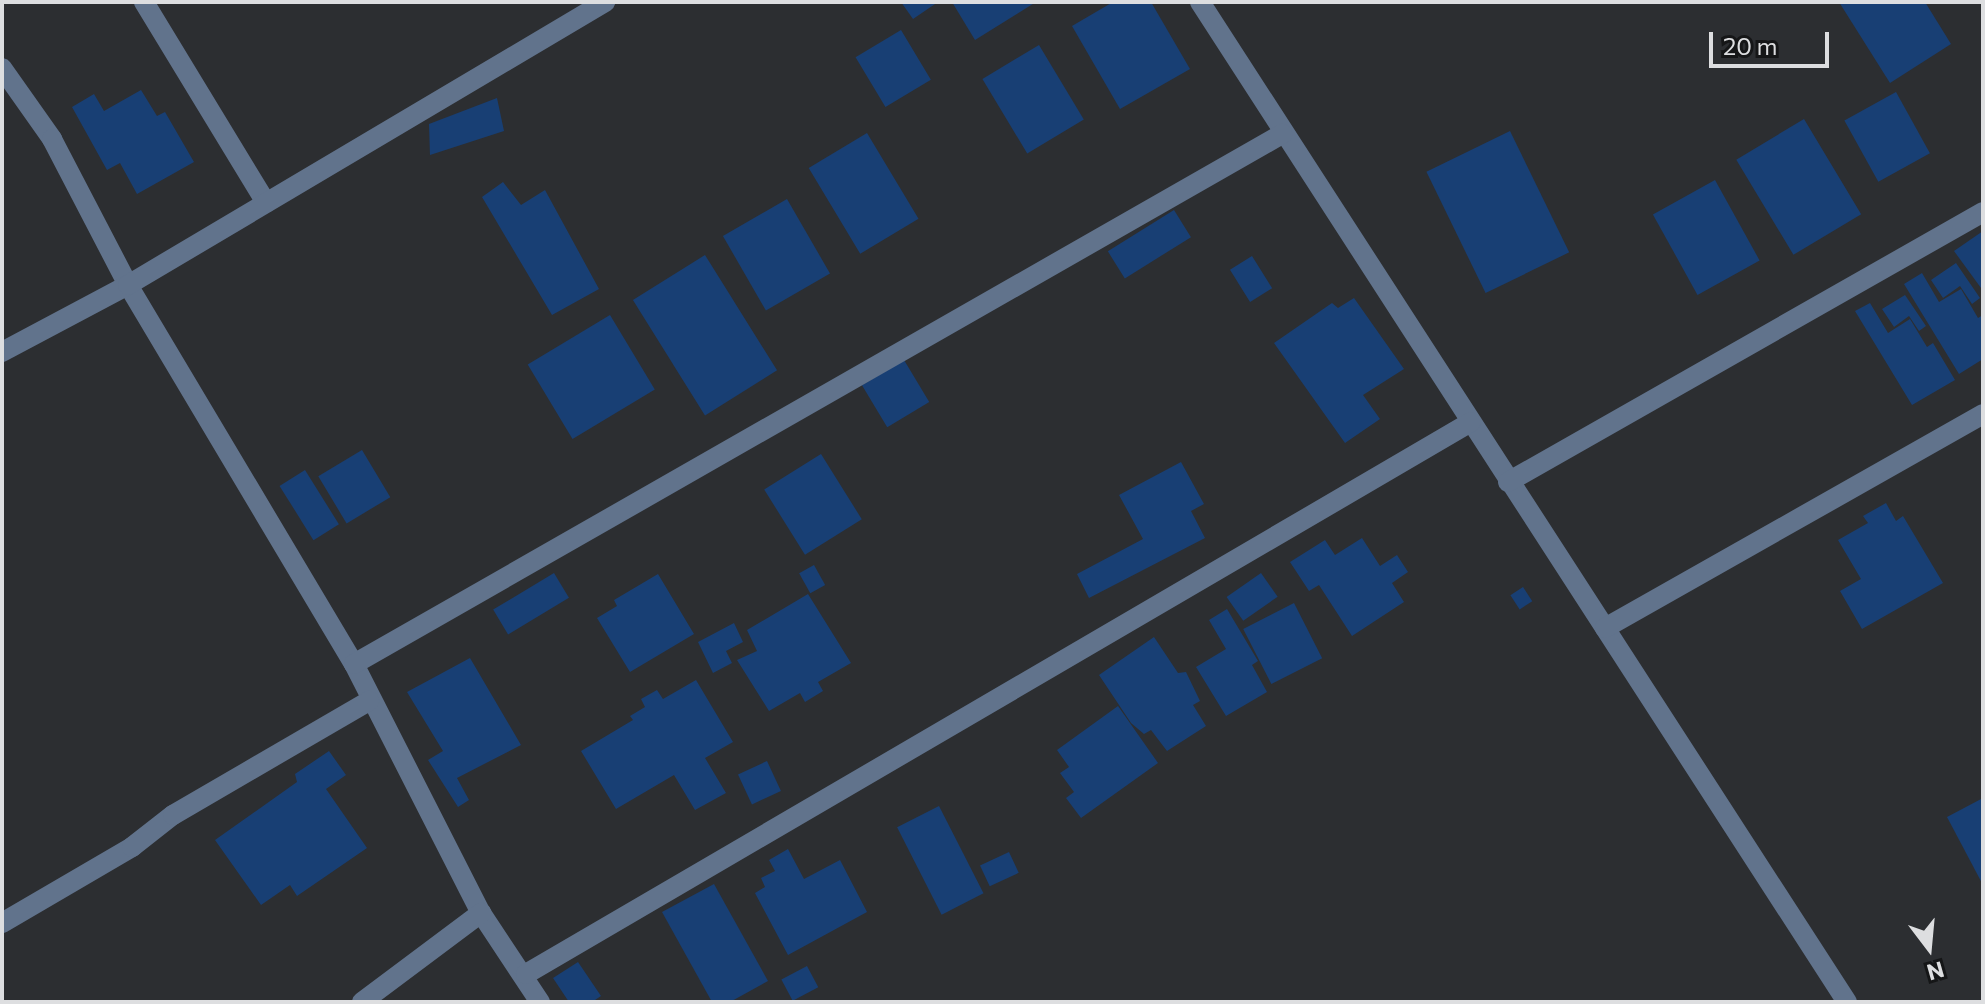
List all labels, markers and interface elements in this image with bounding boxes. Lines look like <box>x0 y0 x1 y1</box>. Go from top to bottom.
scale bar <box>1713 16 1833 66</box>
text: 20 m <box>1723 31 1777 60</box>
north arrow <box>1889 908 1969 988</box>
text: N <box>1924 956 1947 987</box>

